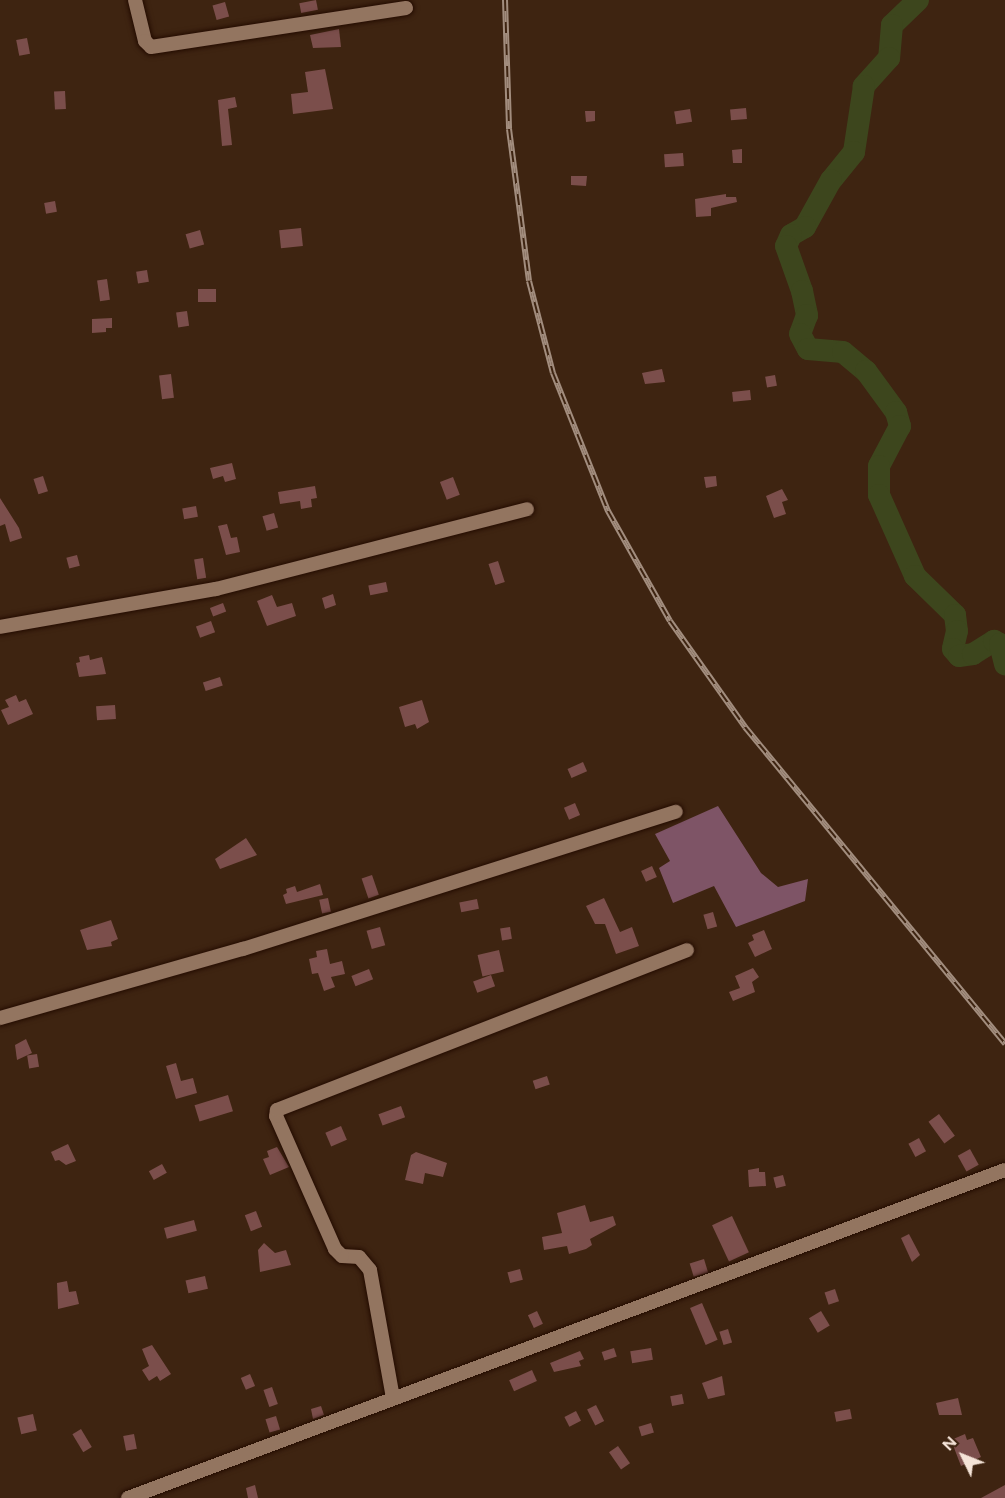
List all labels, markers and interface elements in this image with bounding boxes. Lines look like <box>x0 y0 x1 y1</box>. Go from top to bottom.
north arrow <box>933 1426 993 1486</box>
text: N <box>938 1432 961 1454</box>

